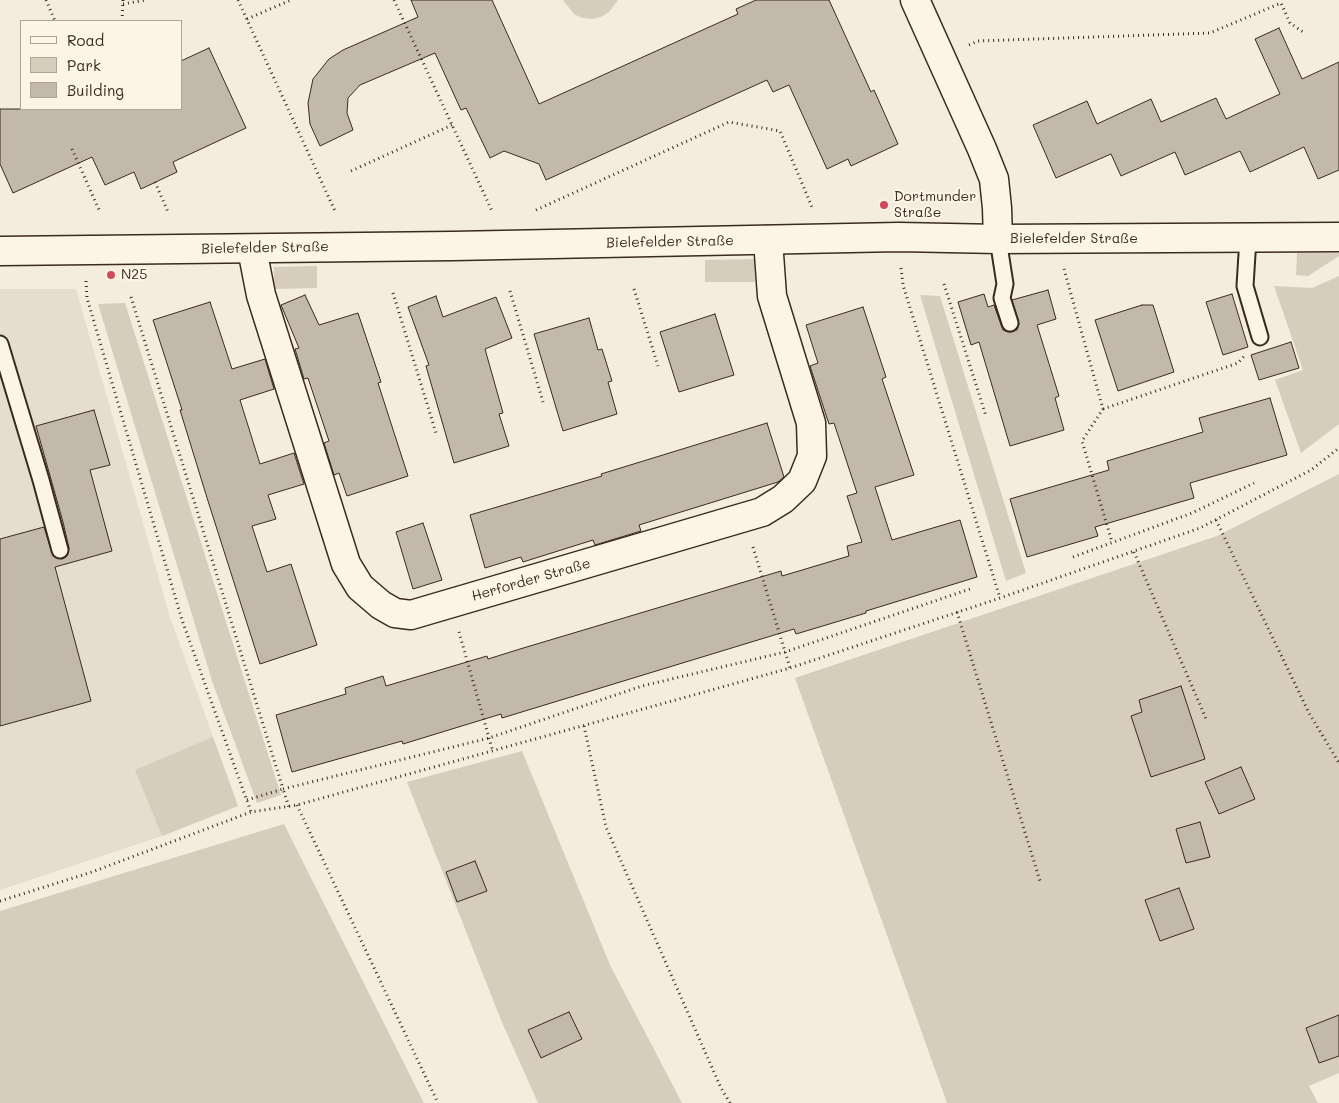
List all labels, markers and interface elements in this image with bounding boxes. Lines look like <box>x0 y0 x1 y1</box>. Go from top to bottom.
legend <box>20 20 182 110</box>
text: Road <box>67 30 104 50</box>
text: Park <box>67 55 101 75</box>
text: Building <box>67 80 124 100</box>
place label: Dortmunder Straße <box>894 189 976 222</box>
marker: Dortmunder Straße <box>878 199 890 211</box>
street label: Bielefelder Straße <box>1010 231 1138 247</box>
street label: Bielefelder Straße <box>606 232 734 252</box>
street label: Bielefelder Straße <box>201 238 329 258</box>
place label: N25 <box>121 267 147 283</box>
marker: N25 <box>105 269 117 281</box>
street label: Herforder Straße <box>470 555 592 605</box>

